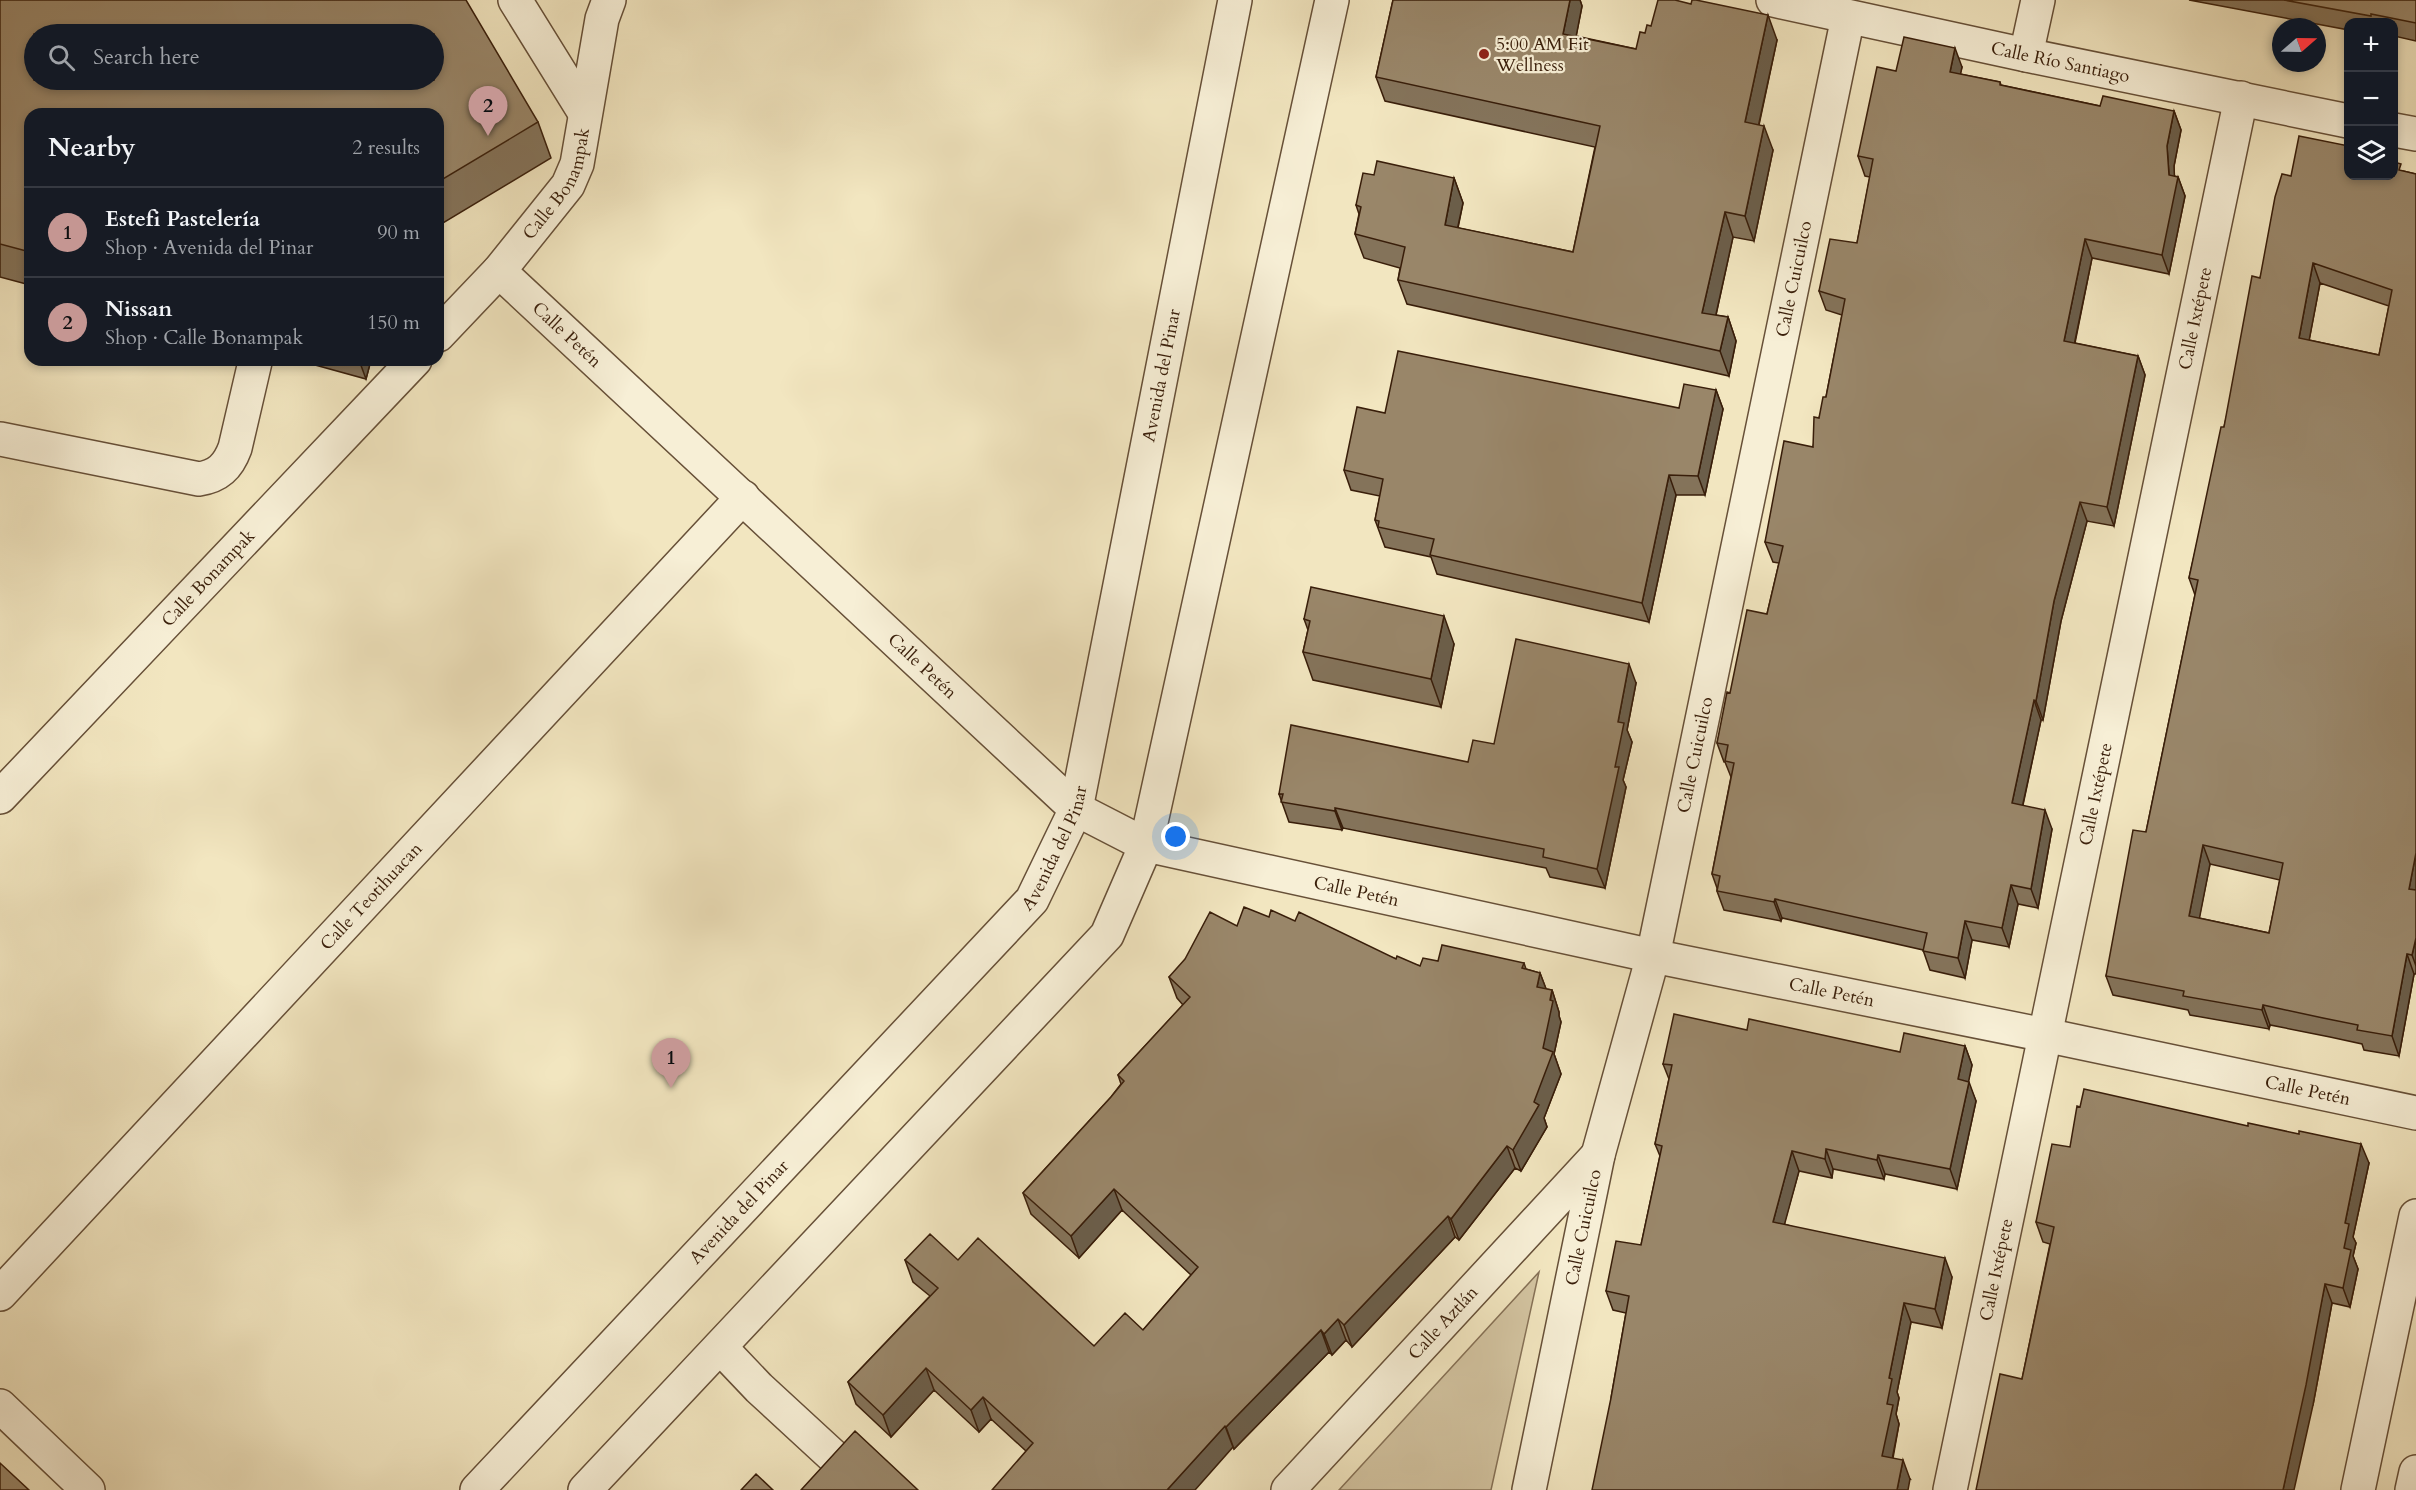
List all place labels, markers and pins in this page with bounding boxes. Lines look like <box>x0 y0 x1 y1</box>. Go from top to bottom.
place label: 5:00 AM Fit Wellness <box>1495 32 1589 78</box>
marker: 5:00 AM Fit Wellness <box>1477 47 1491 61</box>
pin: 2 <box>468 86 508 136</box>
pin: 1 <box>652 1038 690 1088</box>

